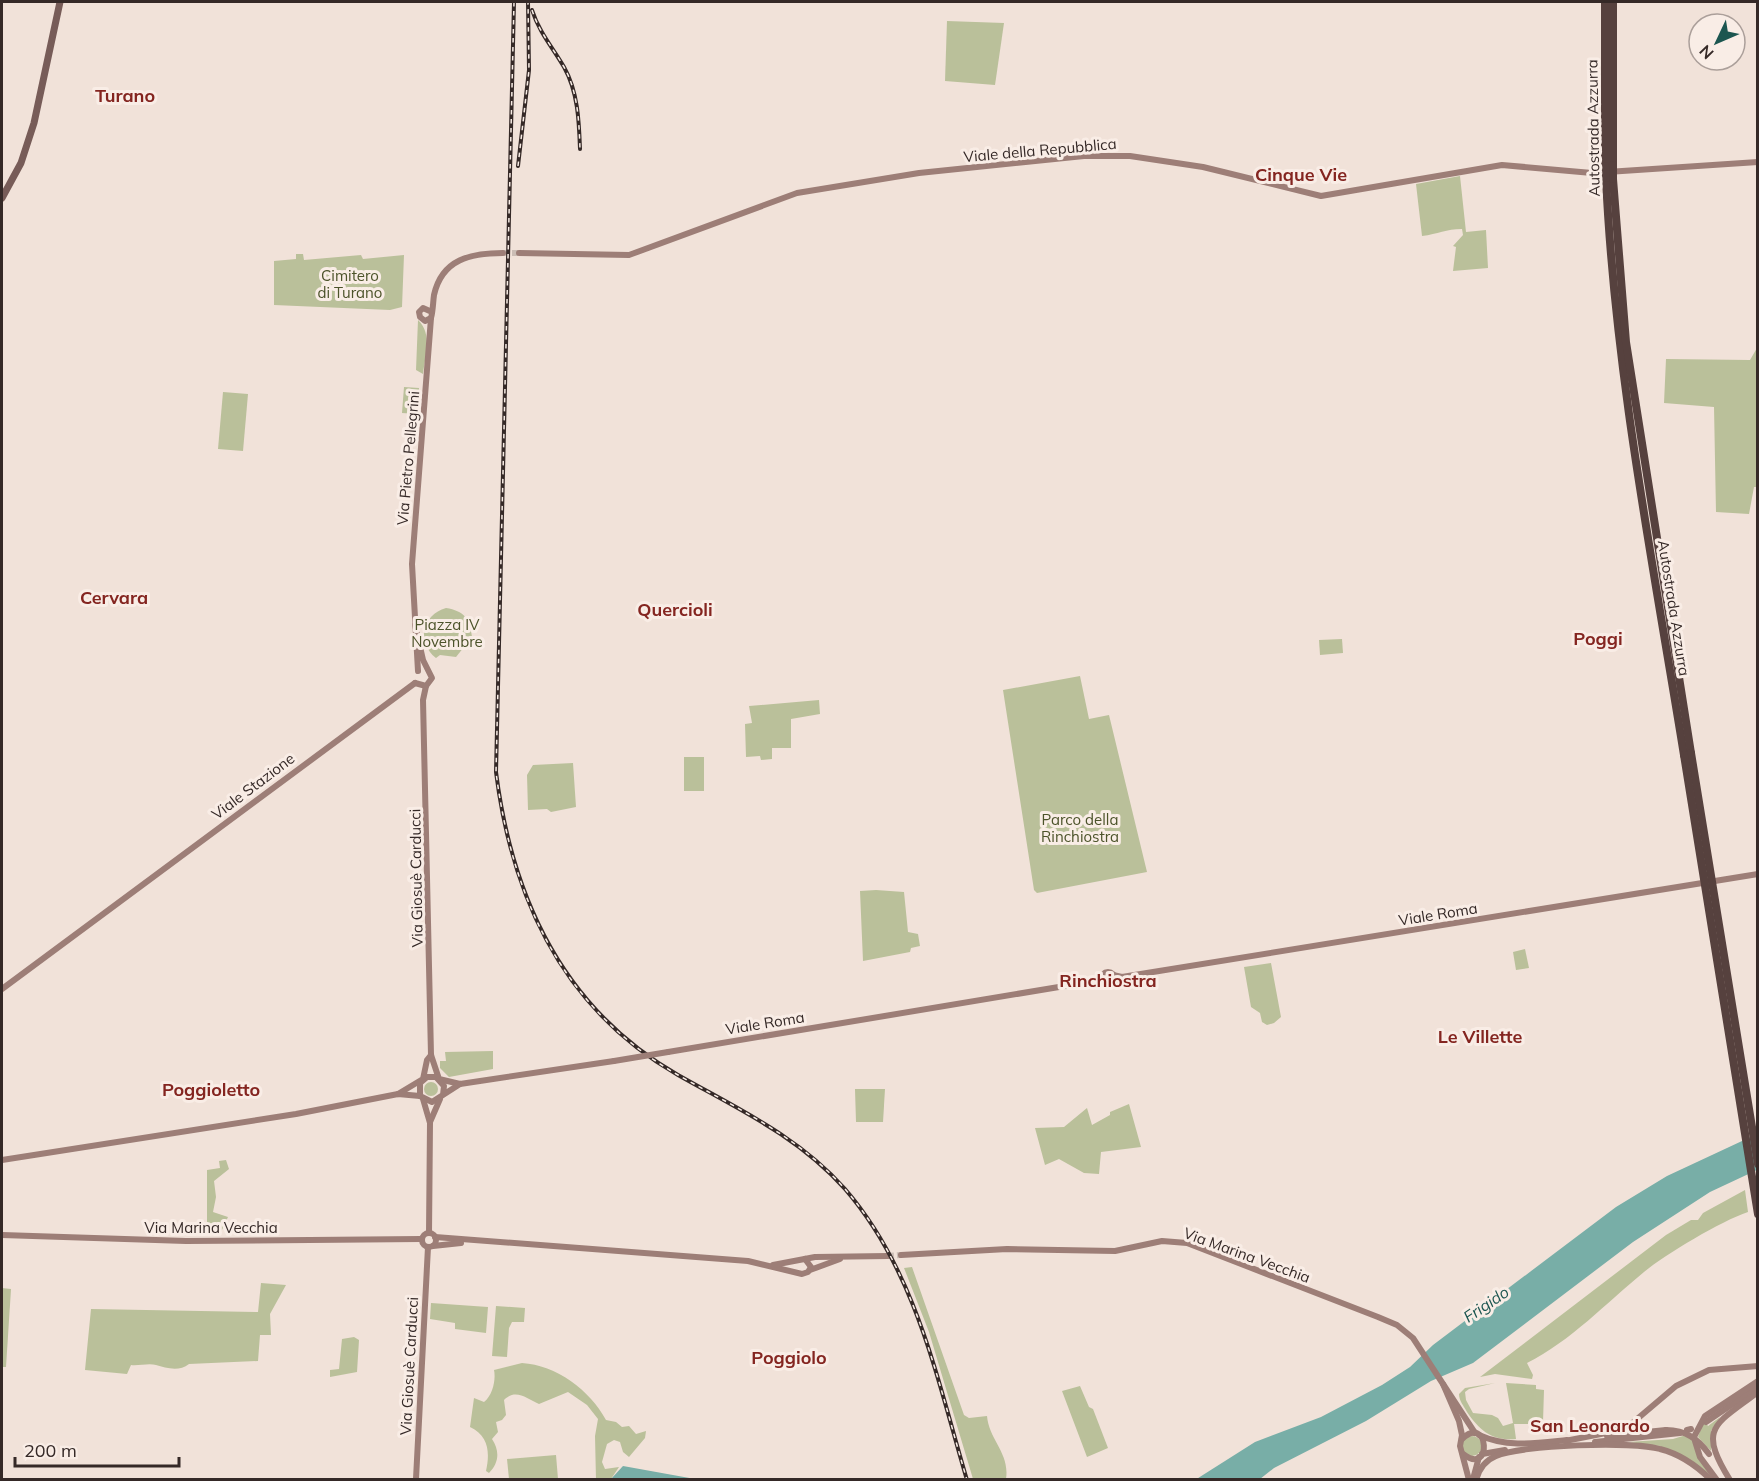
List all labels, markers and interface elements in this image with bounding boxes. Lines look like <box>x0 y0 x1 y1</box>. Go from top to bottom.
north arrow <box>1687 12 1747 72</box>
text: N <box>1695 41 1718 64</box>
street label: Autostrada Azzurra <box>1582 59 1604 197</box>
district label: Turano <box>95 84 155 107</box>
street label: Viale della Repubblica <box>963 134 1117 166</box>
district label: Cinque Vie <box>1255 163 1347 186</box>
park label: Cimitero di Turano <box>318 266 382 302</box>
street label: Via Pietro Pellegrini <box>393 390 423 526</box>
street label: Autostrada Azzurra <box>1654 539 1694 677</box>
district label: Cervara <box>80 586 148 609</box>
district label: Quercioli <box>637 598 713 621</box>
park label: Piazza IV Novembre <box>411 615 483 651</box>
district label: Poggi <box>1573 627 1623 650</box>
street label: Viale Stazione <box>208 749 298 823</box>
street label: Via Giosuè Carducci <box>405 809 427 947</box>
park label: Parco della Rinchiostra <box>1041 810 1119 846</box>
street label: Viale Roma <box>1397 898 1479 930</box>
district label: Rinchiostra <box>1059 969 1157 992</box>
street label: Viale Roma <box>724 1007 806 1039</box>
district label: Le Villette <box>1438 1025 1522 1048</box>
district label: Poggioletto <box>162 1078 260 1101</box>
street label: Via Marina Vecchia <box>144 1218 278 1237</box>
street label: Via Marina Vecchia <box>1181 1223 1313 1287</box>
water label: Frigido <box>1459 1282 1513 1326</box>
street label: Via Giosuè Carducci <box>396 1296 422 1436</box>
district label: Poggiolo <box>751 1346 827 1369</box>
district label: San Leonardo <box>1530 1414 1650 1437</box>
scale bar <box>15 1430 178 1468</box>
text: 200 m <box>24 1439 77 1462</box>

